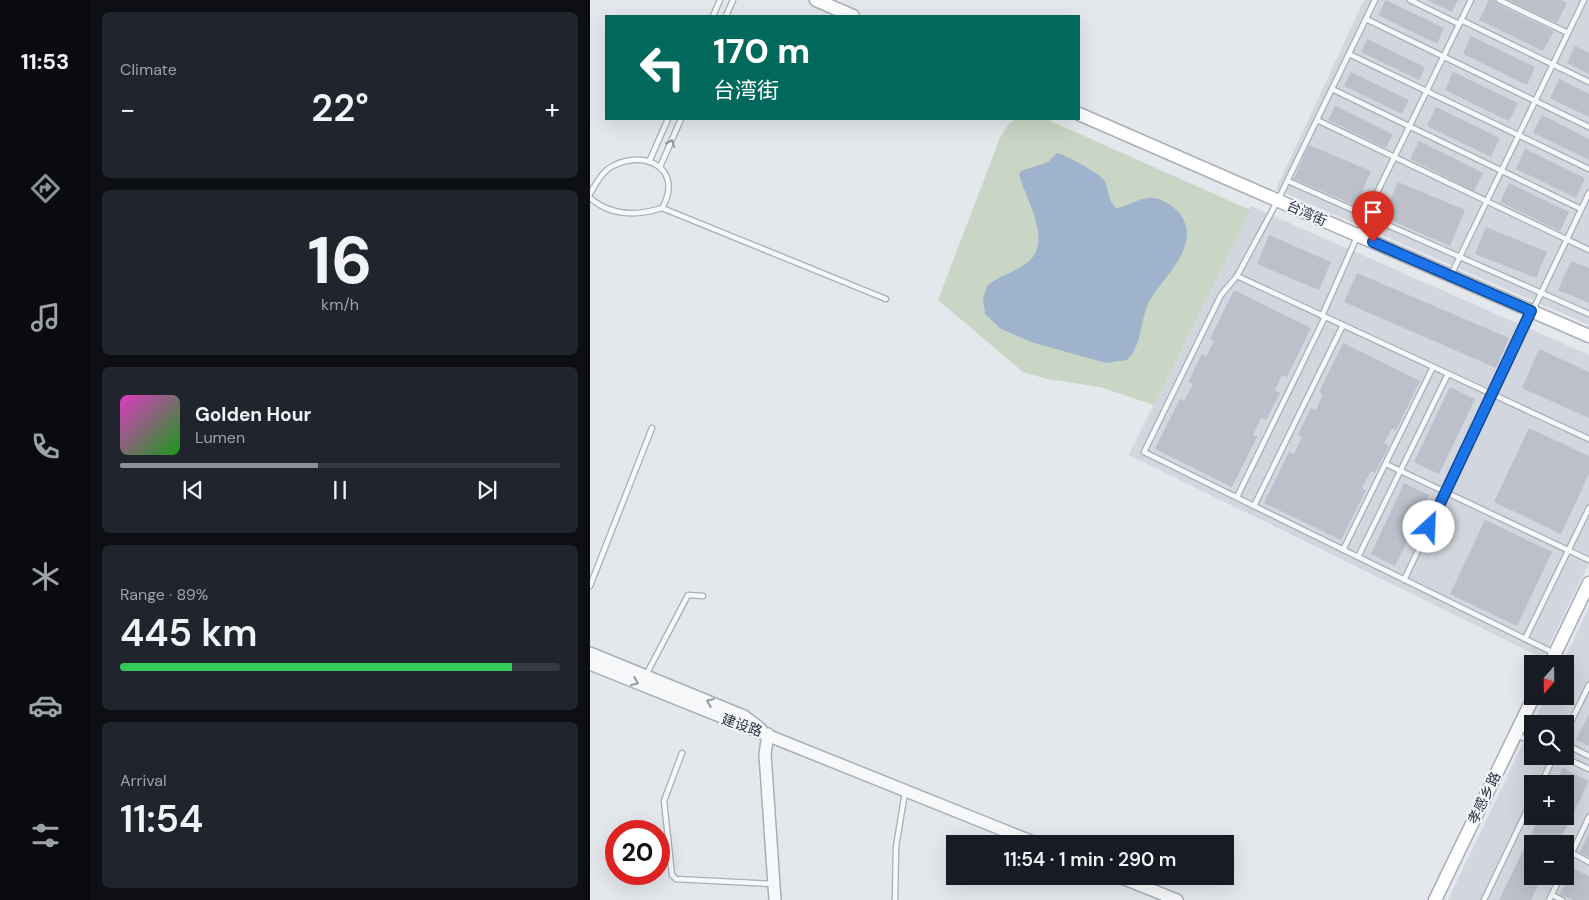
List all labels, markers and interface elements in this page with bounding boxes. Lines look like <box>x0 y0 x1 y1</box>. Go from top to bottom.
text: 170 m <box>713 28 810 74</box>
icon: left <box>630 35 695 100</box>
text: 11:53 <box>21 47 69 76</box>
text: Climate <box>120 59 177 80</box>
text: 台湾街 <box>713 76 779 105</box>
text: 22° <box>311 83 369 133</box>
text: − <box>120 91 135 128</box>
text: + <box>545 91 560 128</box>
one-way arrow <box>664 139 675 148</box>
icon: directions <box>28 171 63 206</box>
pin <box>1352 191 1394 242</box>
street label: 台湾街 <box>1284 196 1330 230</box>
icon: arrive <box>1359 198 1387 226</box>
text: 16 <box>308 219 372 303</box>
text: km/h <box>321 294 359 315</box>
icon: music <box>28 300 63 335</box>
text: Golden Hour <box>195 402 311 427</box>
text: Lumen <box>195 427 245 448</box>
icon: phone <box>28 429 63 464</box>
icon: previous <box>179 476 207 504</box>
icon: pause <box>326 476 354 504</box>
icon: next <box>473 476 501 504</box>
position arrow <box>1402 500 1454 552</box>
icon: climate <box>28 559 63 594</box>
text: Range · 89% <box>120 584 208 605</box>
text: 445 km <box>120 608 258 658</box>
north arrow <box>1524 655 1574 705</box>
map controls <box>1524 655 1574 885</box>
one-way arrow <box>630 676 639 687</box>
icon: car <box>28 688 63 723</box>
one-way arrow <box>706 698 715 709</box>
street label: 建设路 <box>719 710 765 740</box>
button: search <box>1524 715 1574 765</box>
street label: 孝感乡路 <box>1464 769 1504 827</box>
text: Arrival <box>120 770 167 791</box>
button: + <box>1524 775 1574 825</box>
text: 11:54 <box>120 794 203 844</box>
icon: filters <box>28 818 63 853</box>
speed limit sign: 20 <box>605 820 670 885</box>
button: − <box>1524 835 1574 885</box>
text: 11:54 · 1 min · 290 m <box>1004 847 1176 872</box>

